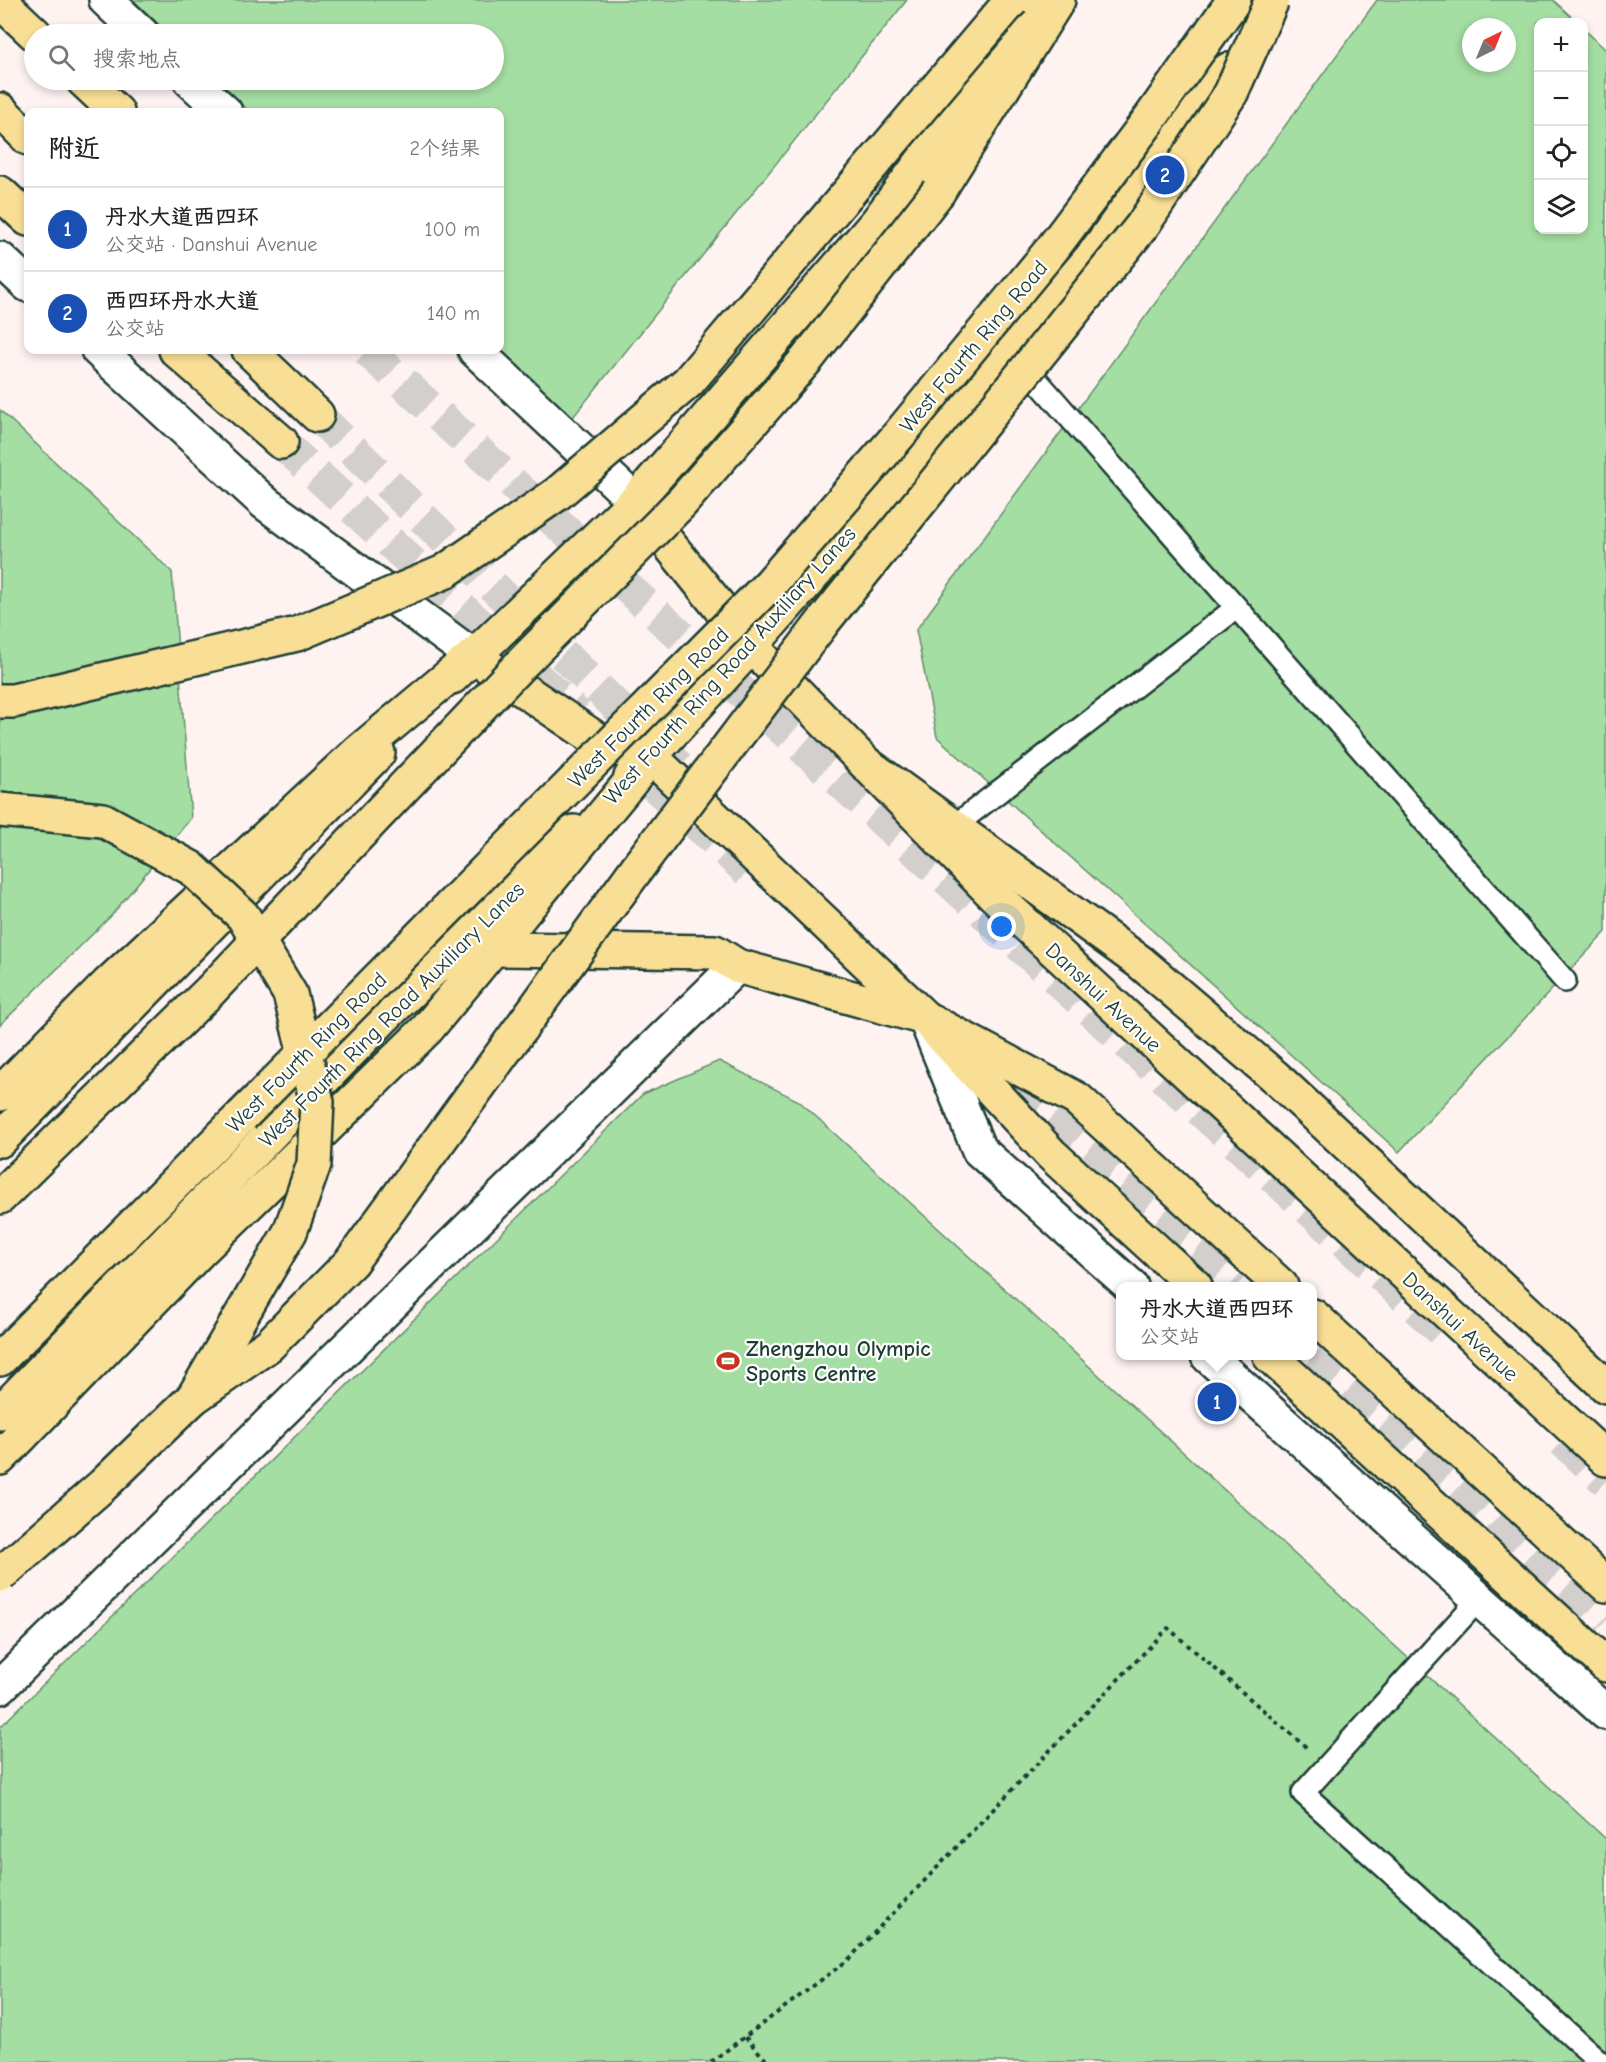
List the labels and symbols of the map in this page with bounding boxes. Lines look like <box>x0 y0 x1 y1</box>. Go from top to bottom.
north arrow <box>1462 18 1516 72</box>
pin: 2 <box>1146 152 1184 198</box>
street label: West Fourth Ring Road <box>894 255 1053 438</box>
street label: West Fourth Ring Road Auxiliary Lanes <box>597 521 861 809</box>
street label: West Fourth Ring Road <box>562 621 734 793</box>
street label: West Fourth Ring Road Auxiliary Lanes <box>253 876 529 1152</box>
your location <box>987 912 1016 941</box>
street label: Danshui Avenue <box>1040 937 1167 1058</box>
street label: West Fourth Ring Road <box>220 966 392 1138</box>
street label: Danshui Avenue <box>1397 1266 1524 1387</box>
place label: Zhengzhou Olympic Sports Centre <box>746 1336 931 1387</box>
sports icon: Zhengzhou Olympic Sports Centre <box>715 1348 741 1374</box>
pin: 1 <box>1198 1380 1236 1424</box>

